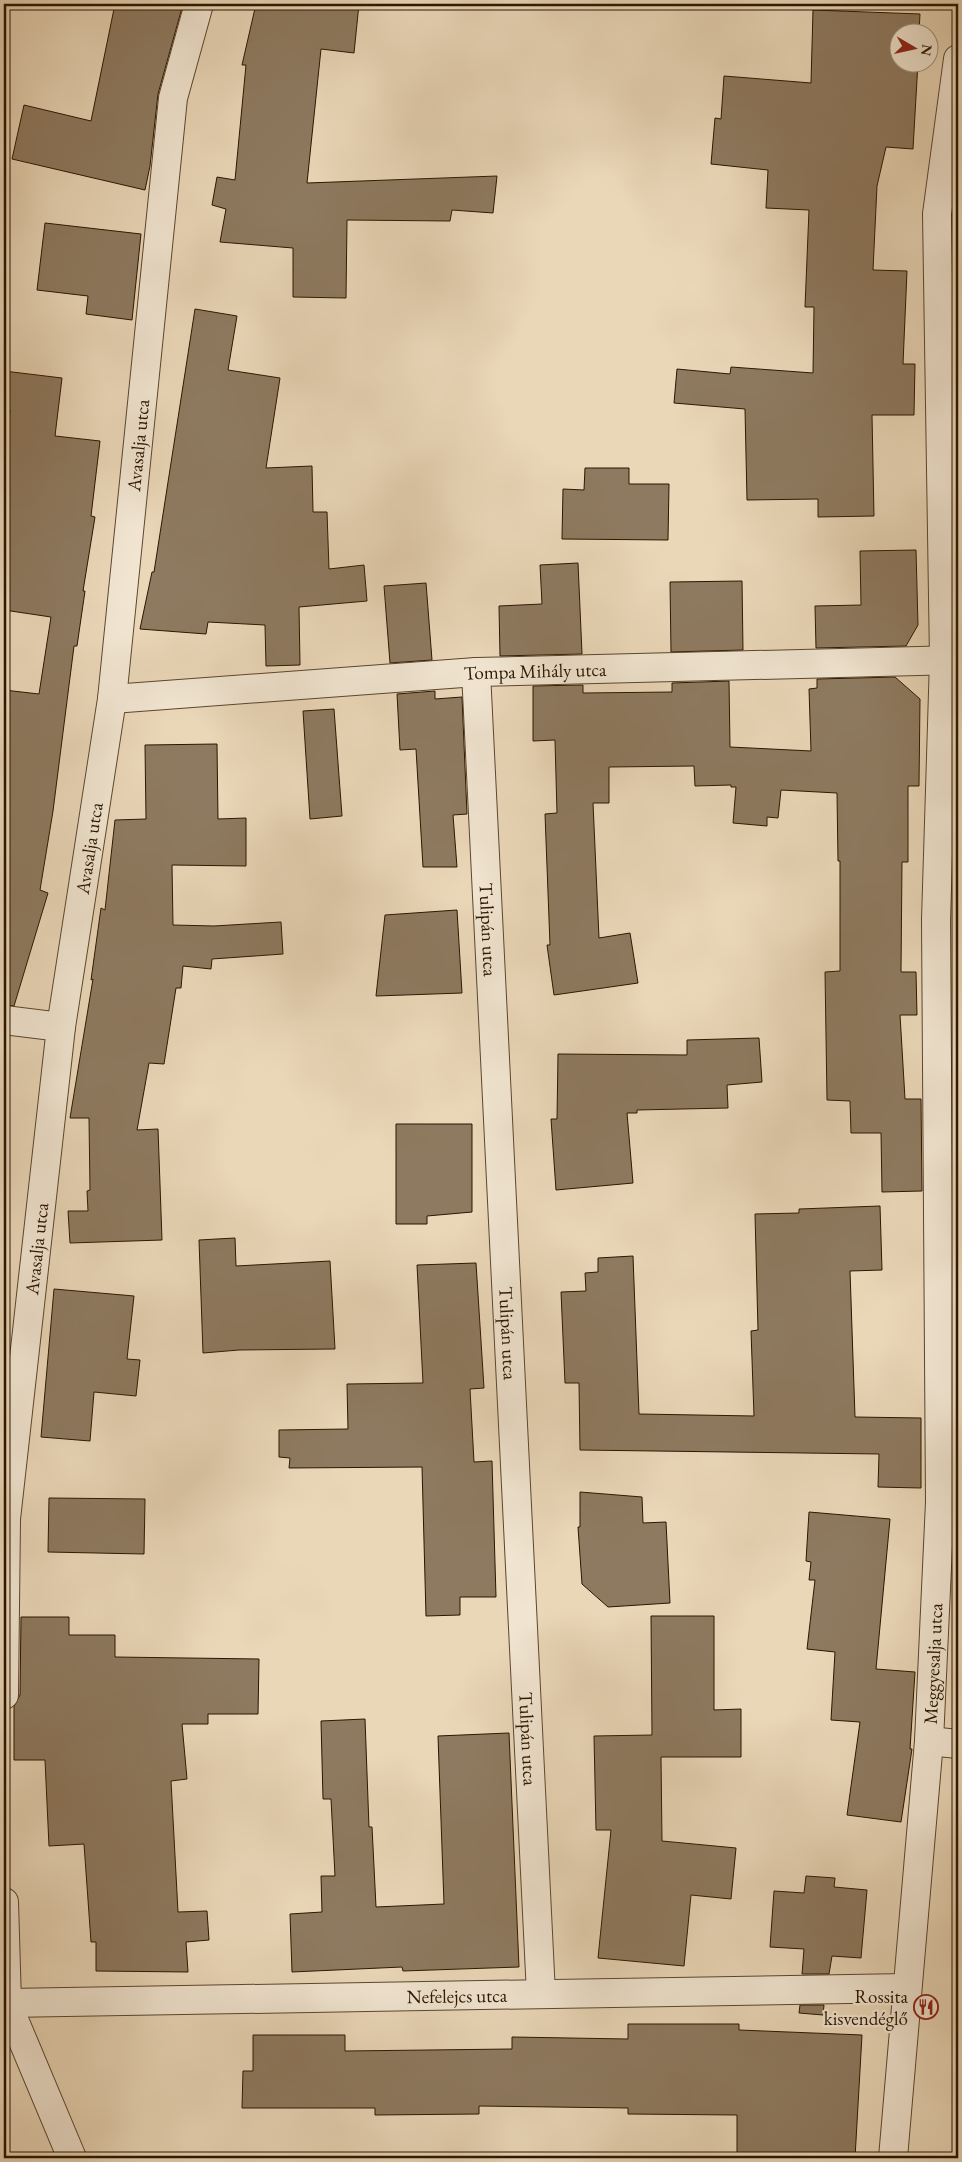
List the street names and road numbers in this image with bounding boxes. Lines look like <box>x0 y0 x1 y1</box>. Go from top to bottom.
street label: Avasalja utca <box>121 398 155 494</box>
street label: Tompa Mihály utca <box>463 657 607 686</box>
street label: Avasalja utca <box>70 800 109 897</box>
street label: Tulipán utca <box>473 882 503 978</box>
street label: Avasalja utca <box>19 1201 54 1297</box>
street label: Tulipán utca <box>493 1286 523 1381</box>
street label: Meggyesalja utca <box>918 1602 948 1725</box>
street label: Tulipán utca <box>513 1691 543 1787</box>
street label: Nefelejcs utca <box>407 1983 508 2009</box>

